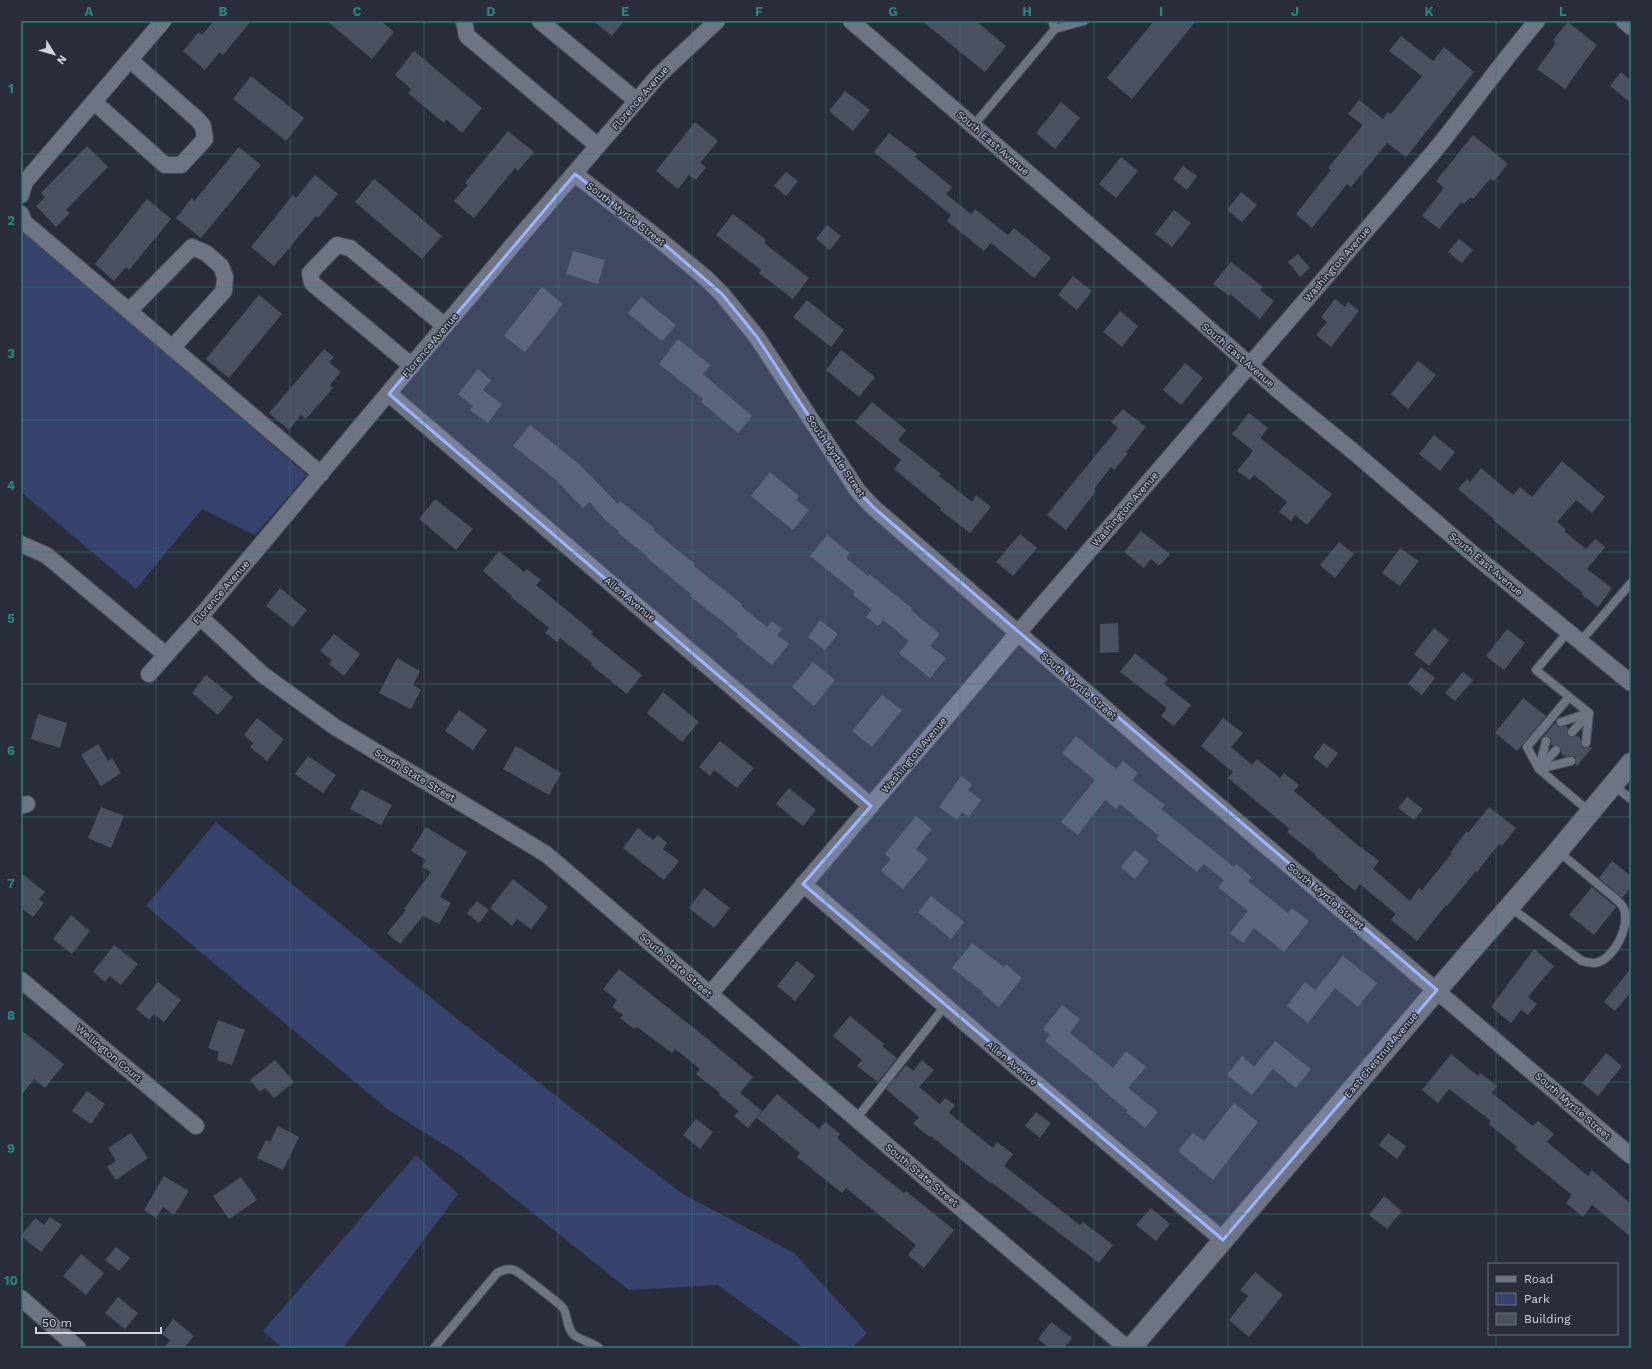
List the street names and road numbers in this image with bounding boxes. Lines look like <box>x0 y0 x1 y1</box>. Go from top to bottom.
street label: Florence Avenue <box>609 64 671 132</box>
street label: South East Avenue <box>955 109 1032 178</box>
street label: South Myrtle Street <box>585 180 668 248</box>
street label: Washington Avenue <box>1302 224 1373 304</box>
street label: Florence Avenue <box>400 310 460 379</box>
street label: South East Avenue <box>1200 321 1277 390</box>
street label: South Myrtle Street <box>804 413 868 500</box>
street label: Washington Avenue <box>1090 469 1161 549</box>
street label: South East Avenue <box>1447 530 1525 598</box>
street label: Florence Avenue <box>190 558 252 626</box>
street label: Allen Avenue <box>602 575 658 624</box>
street label: South Myrtle Street <box>1039 650 1120 722</box>
street label: Washington Avenue <box>879 715 949 795</box>
street label: South State Street <box>373 747 458 804</box>
street label: South Myrtle Street <box>1286 861 1367 932</box>
street label: South State Street <box>638 931 715 1000</box>
street label: East Chestnut Avenue <box>1342 1010 1420 1100</box>
street label: Wellington Court <box>74 1022 145 1084</box>
street label: Allen Avenue <box>984 1039 1040 1088</box>
street label: South Myrtle Street <box>1533 1070 1614 1142</box>
street label: South State Street <box>883 1141 961 1209</box>

